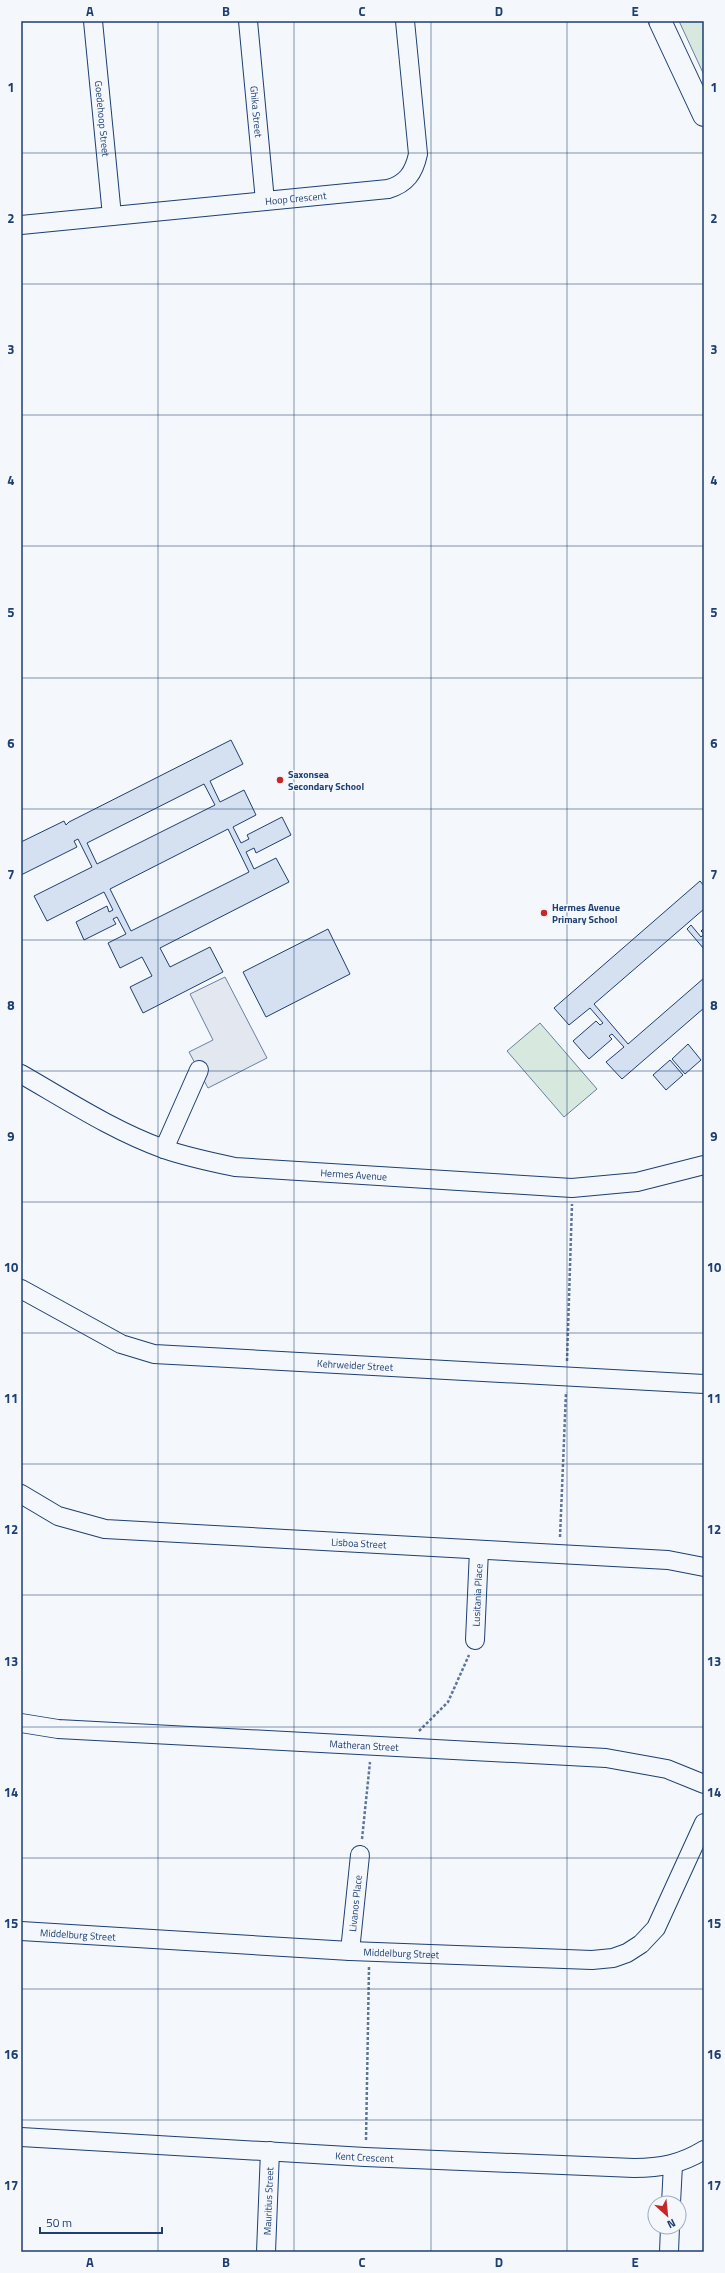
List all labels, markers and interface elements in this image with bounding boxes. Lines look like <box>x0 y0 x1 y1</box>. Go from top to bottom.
text: A <box>86 1 94 21</box>
text: B <box>222 1 230 21</box>
text: C <box>358 1 366 21</box>
text: D <box>495 1 503 21</box>
text: E <box>631 1 639 21</box>
text: 1 <box>7 77 15 97</box>
text: 1 <box>710 77 718 97</box>
street label: Goedehoop Street <box>91 80 114 158</box>
street label: Ghika Street <box>247 85 266 138</box>
street label: Hoop Crescent <box>264 188 327 209</box>
text: 2 <box>7 208 15 228</box>
text: 2 <box>710 208 718 228</box>
text: 3 <box>7 339 15 359</box>
text: 3 <box>710 339 718 359</box>
text: 4 <box>7 470 15 490</box>
text: 4 <box>710 470 718 490</box>
text: 5 <box>7 602 15 622</box>
text: 5 <box>710 602 718 622</box>
text: 6 <box>7 733 15 753</box>
text: 6 <box>710 733 718 753</box>
place label: Saxonsea Secondary School <box>288 767 364 794</box>
marker: Saxonsea Secondary School <box>275 775 285 785</box>
text: 7 <box>7 864 15 884</box>
text: 7 <box>710 864 718 884</box>
place label: Hermes Avenue Primary School <box>552 900 620 927</box>
marker: Hermes Avenue Primary School <box>539 908 549 918</box>
text: 8 <box>7 995 15 1015</box>
text: 8 <box>710 995 718 1015</box>
text: 9 <box>7 1126 15 1146</box>
text: 9 <box>710 1126 718 1146</box>
street label: Hermes Avenue <box>320 1165 388 1184</box>
text: 10 <box>4 1257 18 1277</box>
text: 10 <box>707 1257 721 1277</box>
street label: Kehrweider Street <box>317 1355 394 1375</box>
text: 11 <box>4 1388 18 1408</box>
text: 11 <box>707 1388 721 1408</box>
text: 12 <box>4 1519 18 1539</box>
text: 12 <box>707 1519 721 1539</box>
street label: Lisboa Street <box>331 1534 387 1552</box>
street label: Lusitania Place <box>468 1563 486 1627</box>
text: 13 <box>4 1651 18 1671</box>
text: 13 <box>707 1651 721 1671</box>
street label: Matheran Street <box>329 1736 400 1755</box>
text: 14 <box>4 1782 18 1802</box>
text: 14 <box>707 1782 721 1802</box>
street label: Livanos Place <box>345 1874 365 1932</box>
text: 15 <box>4 1913 18 1933</box>
text: 15 <box>707 1913 721 1933</box>
street label: Middelburg Street <box>40 1925 117 1944</box>
street label: Middelburg Street <box>363 1944 440 1962</box>
text: 16 <box>4 2044 18 2064</box>
text: 16 <box>707 2044 721 2064</box>
street label: Kent Crescent <box>335 2148 394 2166</box>
street label: Mauritius Street <box>259 2166 277 2235</box>
text: 17 <box>4 2175 18 2195</box>
text: 17 <box>707 2175 721 2195</box>
north arrow <box>647 2195 687 2235</box>
scale bar <box>40 2209 162 2235</box>
text: 50 m <box>46 2213 72 2232</box>
text: N <box>665 2215 679 2233</box>
text: A <box>86 2252 94 2272</box>
text: B <box>222 2252 230 2272</box>
text: C <box>358 2252 366 2272</box>
text: D <box>495 2252 503 2272</box>
text: E <box>631 2252 639 2272</box>

